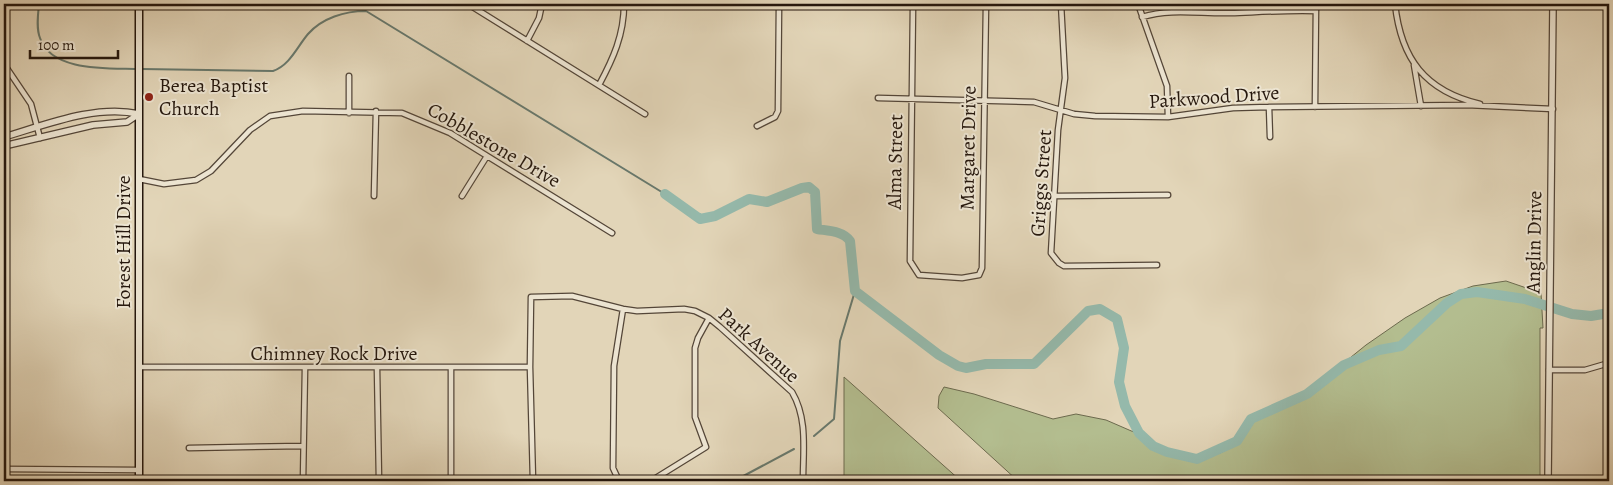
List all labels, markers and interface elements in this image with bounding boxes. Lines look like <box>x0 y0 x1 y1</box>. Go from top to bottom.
scale bar <box>30 28 118 60</box>
text: 100 m <box>38 35 75 55</box>
place label: Berea Baptist Church <box>159 72 268 122</box>
street label: Parkwood Drive <box>1148 79 1280 115</box>
street label: Margaret Drive <box>953 85 983 211</box>
marker: Berea Baptist Church <box>143 91 155 103</box>
street label: Cobblestone Drive <box>422 96 566 194</box>
street label: Alma Street <box>881 114 909 211</box>
street label: Griggs Street <box>1024 128 1058 238</box>
street label: Forest Hill Drive <box>110 175 137 309</box>
street label: Anglin Drive <box>1520 190 1548 295</box>
street label: Park Avenue <box>712 301 806 389</box>
street label: Chimney Rock Drive <box>250 340 418 367</box>

